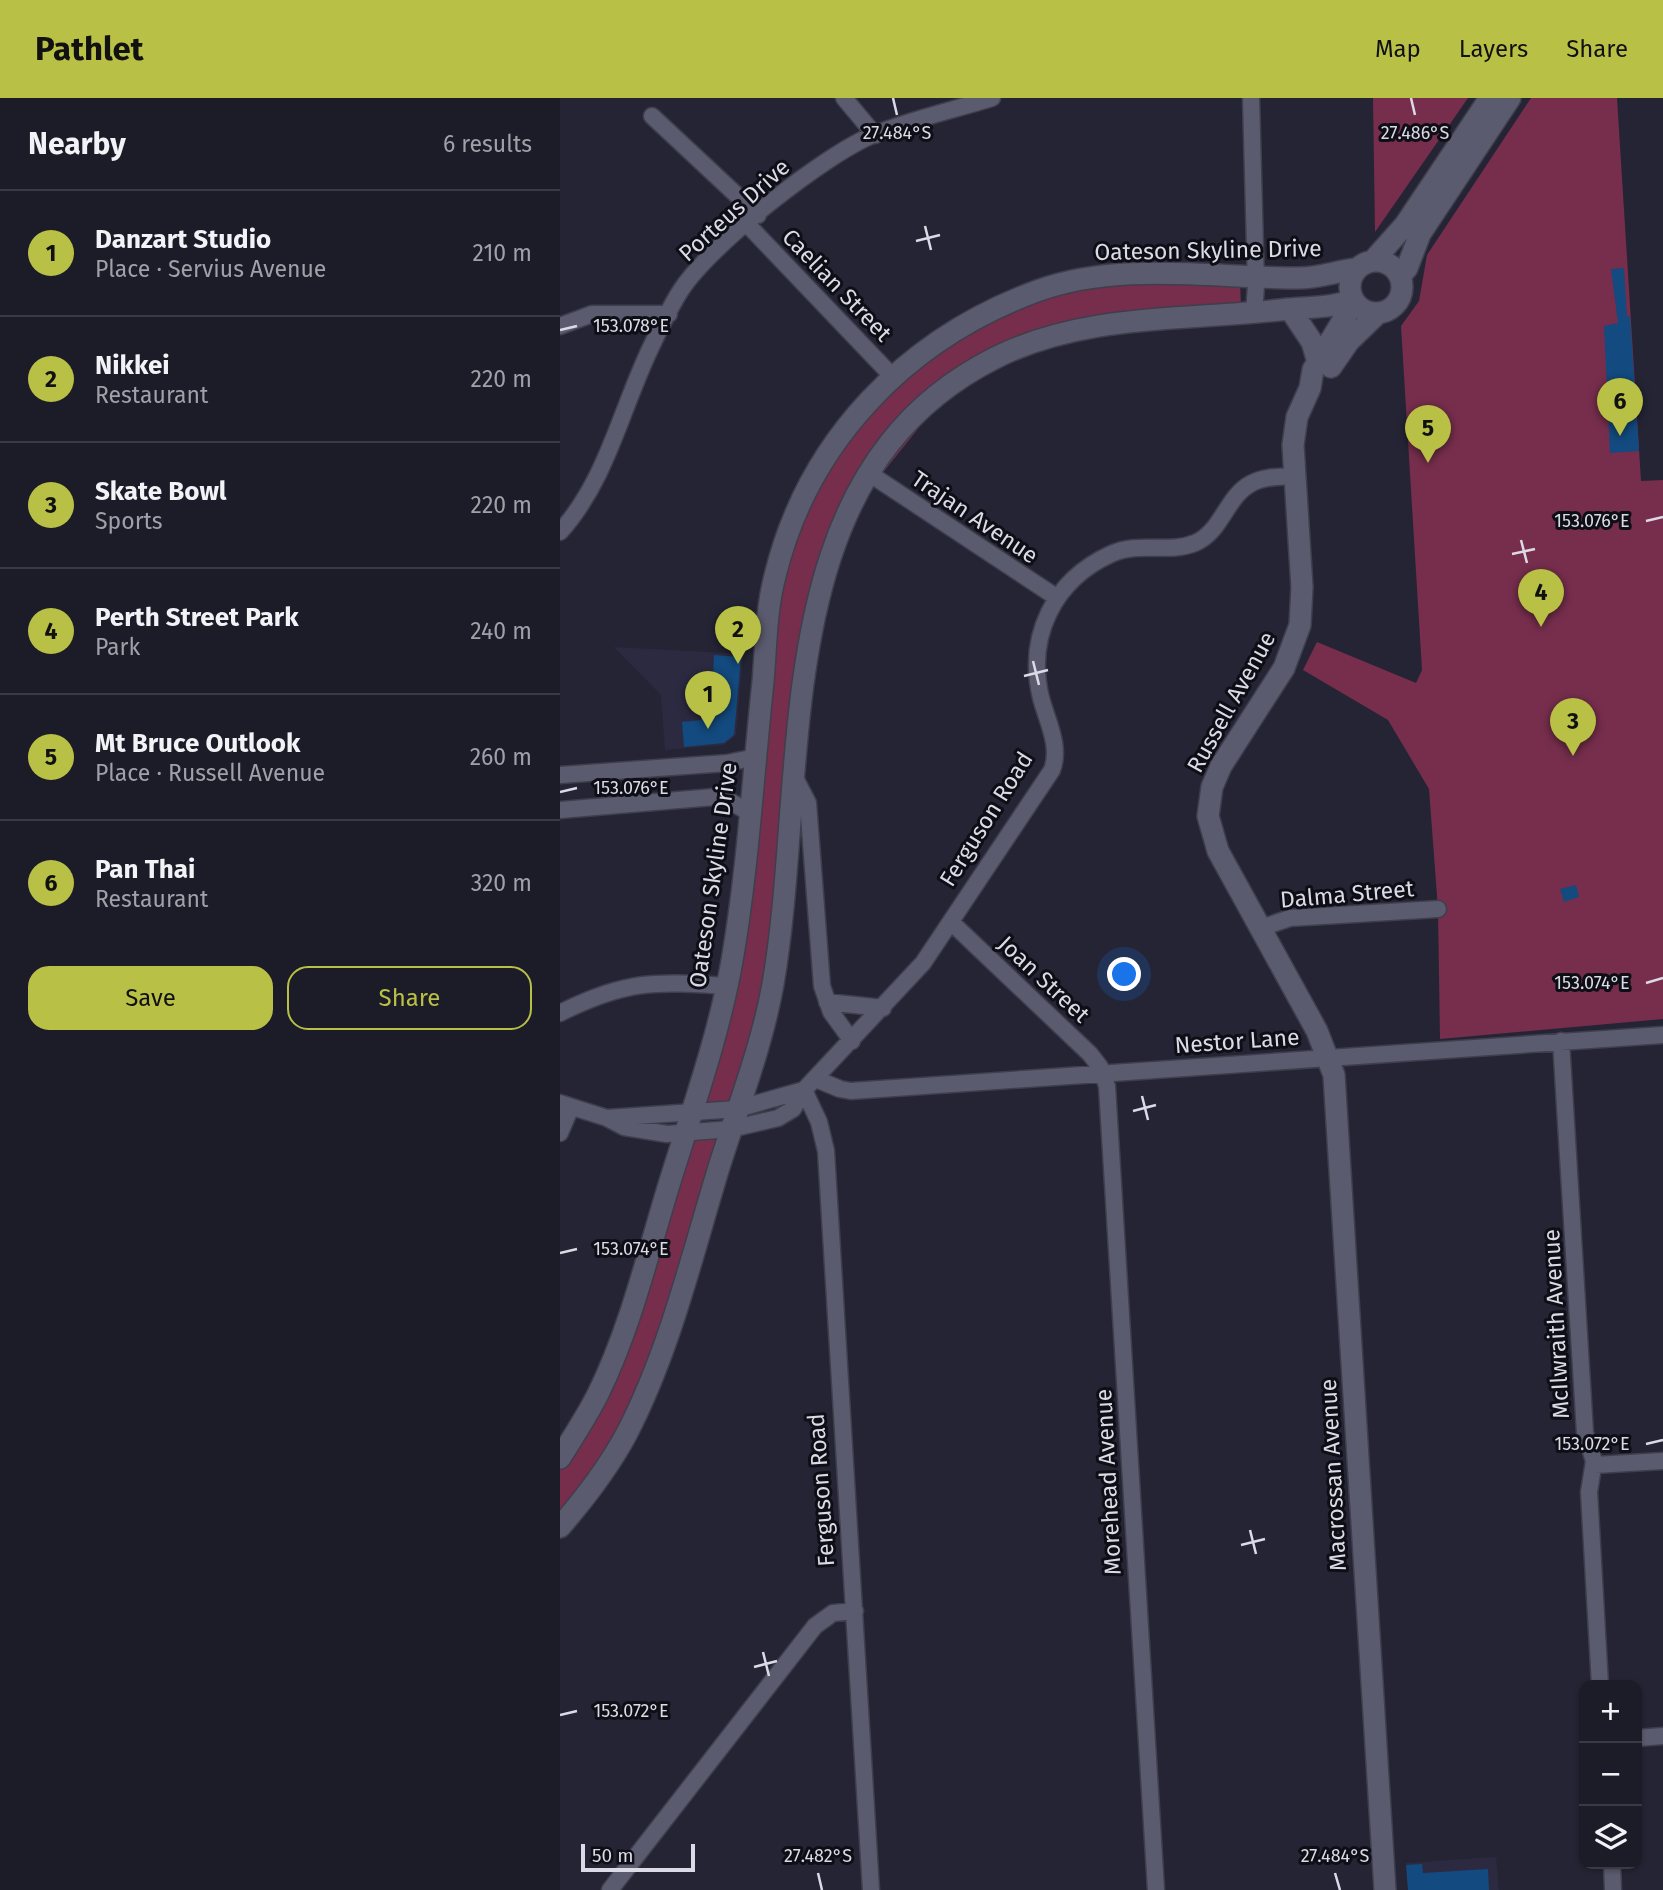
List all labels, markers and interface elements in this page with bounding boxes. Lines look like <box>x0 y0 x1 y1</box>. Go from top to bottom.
text: Pathlet <box>35 29 144 69</box>
text: Map <box>1375 35 1421 63</box>
text: Layers <box>1459 35 1528 63</box>
text: Share <box>1566 35 1628 63</box>
text: 27.484°S <box>863 122 932 144</box>
text: 27.486°S <box>1381 122 1449 144</box>
text: Nearby <box>28 126 126 162</box>
text: 6 results <box>443 130 532 158</box>
street label: Porteus Drive <box>673 153 795 267</box>
street label: Caelian Street <box>776 223 898 348</box>
text: Danzart Studio <box>95 224 271 255</box>
street label: Oateson Skyline Drive <box>1094 234 1322 266</box>
text: 1 <box>46 239 56 267</box>
text: 210 m <box>473 239 532 267</box>
text: Place · Servius Avenue <box>95 255 326 283</box>
text: 153.078°E <box>593 315 669 337</box>
text: Nikkei <box>95 350 170 381</box>
text: 2 <box>45 365 57 393</box>
text: 220 m <box>471 365 532 393</box>
pin: 6 <box>1597 378 1643 436</box>
text: Restaurant <box>95 381 208 409</box>
pin: 5 <box>1405 405 1451 463</box>
street label: Trajan Avenue <box>906 464 1044 570</box>
text: Skate Bowl <box>95 476 227 507</box>
text: 3 <box>45 491 57 519</box>
text: 220 m <box>471 491 532 519</box>
text: Sports <box>95 507 163 535</box>
text: 153.076°E <box>1554 510 1630 532</box>
pin: 4 <box>1518 569 1564 627</box>
text: Perth Street Park <box>95 602 299 633</box>
pin: 2 <box>715 606 761 664</box>
text: 4 <box>45 617 58 645</box>
text: 240 m <box>470 617 532 645</box>
street label: Russell Avenue <box>1181 627 1281 777</box>
text: Park <box>95 633 140 661</box>
pin: 1 <box>685 671 731 729</box>
pin: 3 <box>1550 698 1596 756</box>
text: Mt Bruce Outlook <box>95 728 300 759</box>
text: 5 <box>45 743 57 771</box>
text: 260 m <box>470 743 532 771</box>
street label: Ferguson Road <box>933 747 1039 891</box>
text: Place · Russell Avenue <box>95 759 325 787</box>
street label: Oateson Skyline Drive <box>683 760 743 990</box>
text: 153.076°E <box>593 777 669 799</box>
text: Pan Thai <box>95 854 195 885</box>
text: 6 <box>45 869 57 897</box>
text: 320 m <box>471 869 532 897</box>
street label: Dalma Street <box>1279 874 1416 914</box>
text: Restaurant <box>95 885 208 913</box>
street label: Joan Street <box>993 930 1096 1029</box>
your location <box>1107 957 1141 991</box>
button: Save <box>28 966 273 1030</box>
button: Share <box>287 966 532 1030</box>
text: 153.074°E <box>1554 972 1630 994</box>
street label: Nestor Lane <box>1174 1023 1300 1059</box>
street label: McIlwraith Avenue <box>1537 1228 1575 1420</box>
text: 153.074°E <box>593 1238 669 1260</box>
street label: Macrossan Avenue <box>1314 1378 1352 1572</box>
street label: Morehead Avenue <box>1089 1388 1127 1576</box>
street label: Ferguson Road <box>802 1412 840 1568</box>
text: 153.072°E <box>1554 1433 1630 1455</box>
map controls <box>1579 1680 1642 1869</box>
button: + <box>1579 1680 1642 1743</box>
text: 153.072°E <box>593 1700 669 1722</box>
button: − <box>1579 1743 1642 1806</box>
button: layers <box>1579 1806 1642 1869</box>
scale bar <box>581 1841 695 1873</box>
text: 50 m <box>592 1844 633 1867</box>
text: 27.482°S <box>784 1845 852 1867</box>
text: 27.484°S <box>1301 1845 1370 1867</box>

